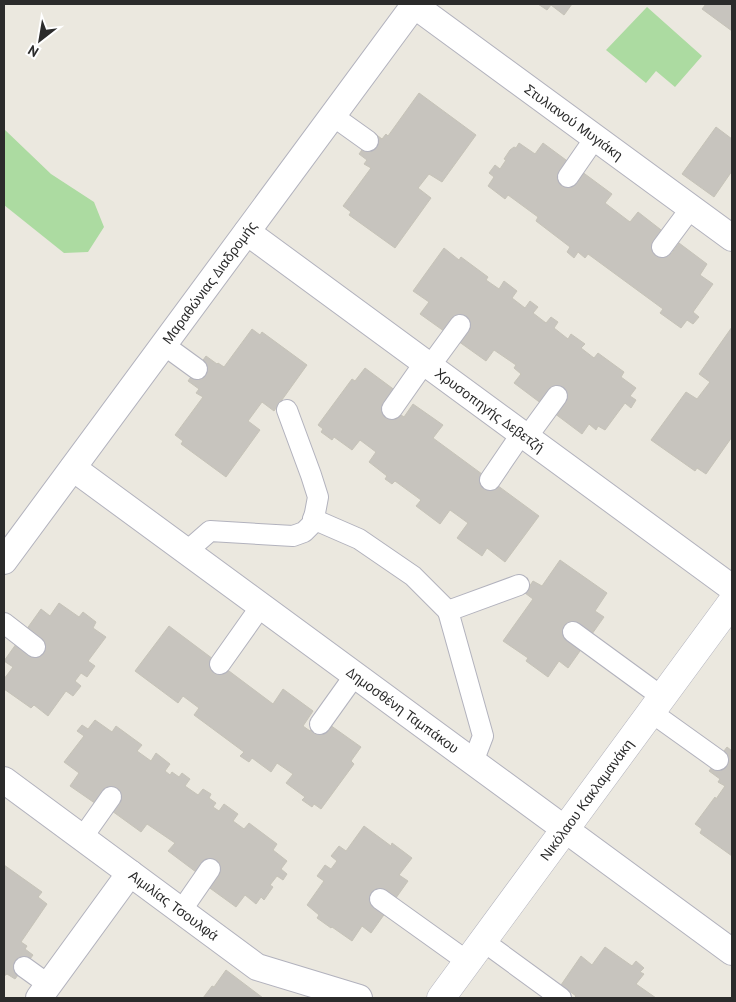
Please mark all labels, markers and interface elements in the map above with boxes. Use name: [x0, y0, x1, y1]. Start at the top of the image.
north arrow: [15, 15, 65, 65]
text: N: [25, 41, 42, 61]
street label: Στυλιανού Μυγιάκη: [521, 80, 627, 164]
street label: Μαραθώνιας Διαδρομής: [158, 217, 261, 348]
street label: Χρυσοπηγής Δεβετζή: [431, 364, 548, 456]
street label: Δημοσθένη Ταμπάκου: [343, 663, 462, 757]
street label: Νικόλαου Κακλαμανάκη: [536, 735, 637, 864]
street label: Αιμιλίας Τσουλφά: [125, 866, 222, 944]

